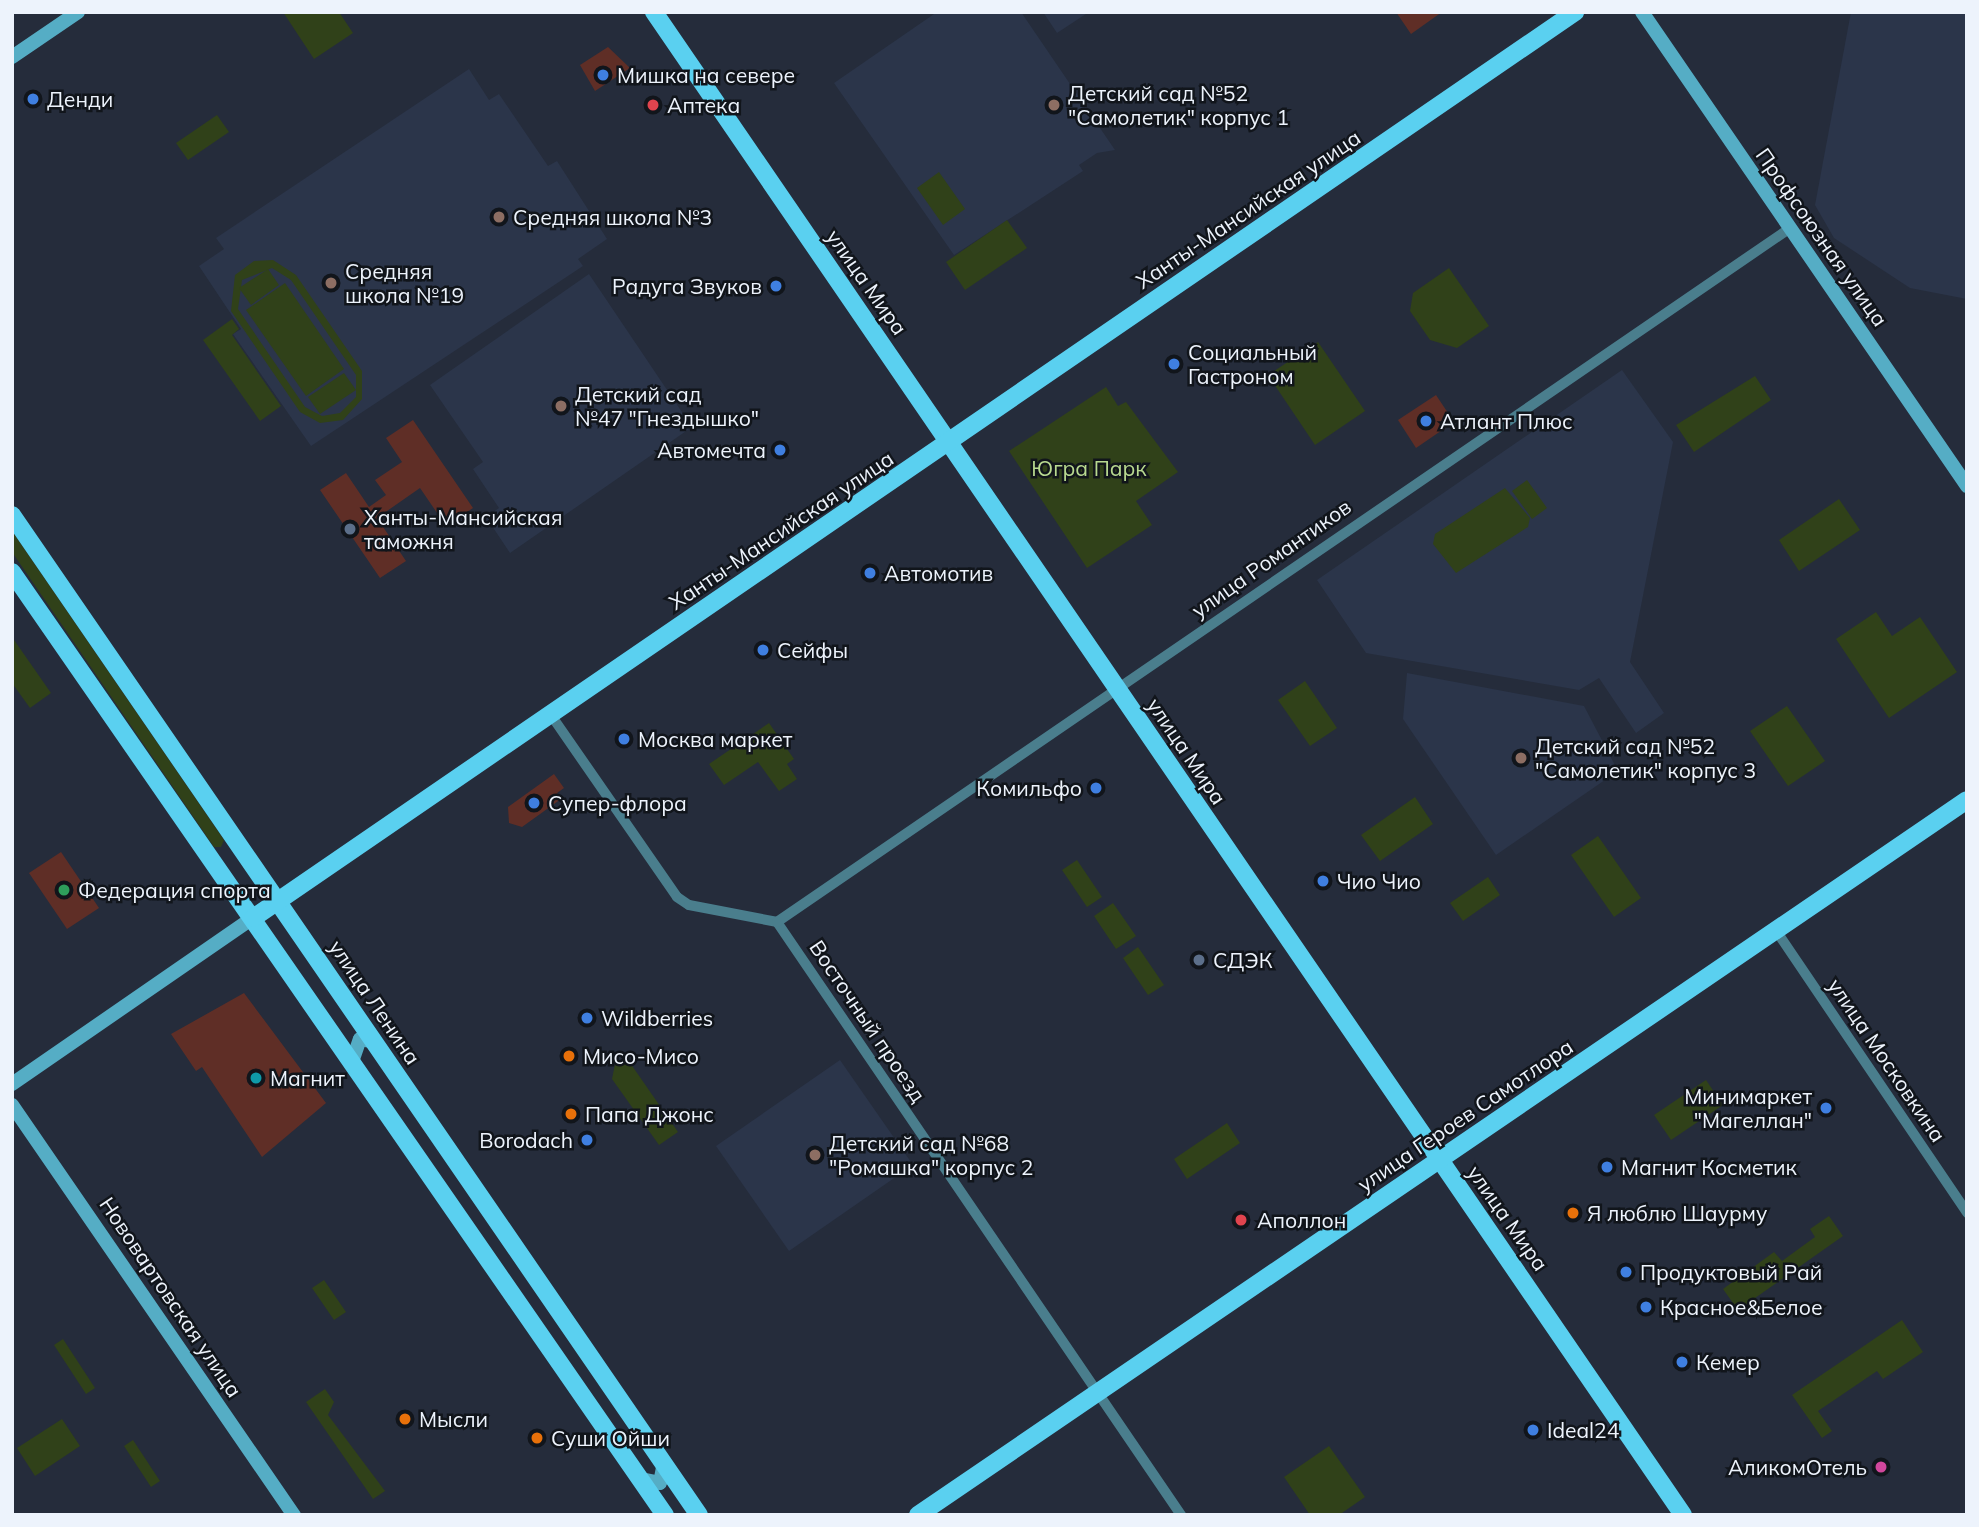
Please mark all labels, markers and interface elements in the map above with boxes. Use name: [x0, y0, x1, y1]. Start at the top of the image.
place label: Мишка на севере: [617, 62, 795, 88]
marker: Мишка на севере: [595, 67, 611, 83]
place label: Детский сад №52 "Самолетик" корпус 1: [1068, 80, 1289, 130]
place label: Денди: [47, 86, 113, 112]
marker: Денди: [25, 91, 41, 107]
place label: Аптека: [667, 92, 740, 118]
marker: Аптека: [645, 97, 661, 113]
marker: Детский сад №52 "Самолетик" корпус 1: [1046, 97, 1062, 113]
street label: Ханты-Мансийская улица: [1131, 124, 1365, 294]
street label: Профсоюзная улица: [1751, 143, 1893, 331]
place label: Средняя школа №3: [513, 204, 712, 230]
marker: Средняя школа №3: [491, 209, 507, 225]
street label: улица Мира: [821, 224, 913, 340]
place label: Средняя школа №19: [345, 258, 464, 308]
place label: Радуга Звуков: [612, 273, 762, 299]
marker: Средняя школа №19: [323, 275, 339, 291]
marker: Радуга Звуков: [768, 278, 784, 294]
place label: Социальный Гастроном: [1188, 339, 1317, 389]
marker: Социальный Гастроном: [1166, 356, 1182, 372]
place label: Детский сад №47 "Гнездышко": [575, 381, 759, 431]
marker: Детский сад №47 "Гнездышко": [553, 398, 569, 414]
place label: Атлант Плюс: [1440, 408, 1573, 434]
marker: Атлант Плюс: [1418, 413, 1434, 429]
place label: Автомечта: [657, 437, 766, 463]
marker: Автомечта: [772, 442, 788, 458]
street label: Ханты-Мансийская улица: [664, 445, 898, 615]
park label: Югра Парк: [1031, 455, 1147, 481]
street label: улица Романтиков: [1186, 493, 1356, 623]
place label: Ханты-Мансийская таможня: [364, 504, 562, 554]
marker: Ханты-Мансийская таможня: [342, 521, 358, 537]
place label: Автомотив: [884, 560, 993, 586]
marker: Автомотив: [862, 565, 878, 581]
place label: Сейфы: [777, 637, 848, 663]
marker: Сейфы: [755, 642, 771, 658]
street label: улица Мира: [1142, 693, 1232, 809]
place label: Москва маркет: [638, 726, 792, 752]
marker: Москва маркет: [616, 731, 632, 747]
place label: Детский сад №52 "Самолетик" корпус 3: [1535, 733, 1756, 783]
marker: Детский сад №52 "Самолетик" корпус 3: [1513, 750, 1529, 766]
place label: Комильфо: [976, 775, 1082, 801]
marker: Комильфо: [1088, 780, 1104, 796]
place label: Супер-флора: [548, 790, 687, 816]
marker: Супер-флора: [526, 795, 542, 811]
place label: Чио Чио: [1337, 868, 1421, 894]
marker: Чио Чио: [1315, 873, 1331, 889]
place label: Федерация спорта: [78, 877, 271, 903]
marker: Федерация спорта: [56, 882, 72, 898]
street label: улица Ленина: [324, 935, 426, 1069]
street label: Восточный проезд: [805, 935, 931, 1107]
place label: СДЭК: [1213, 947, 1272, 973]
marker: СДЭК: [1191, 952, 1207, 968]
street label: улица Московкина: [1823, 973, 1951, 1147]
place label: Wildberries: [601, 1005, 713, 1031]
marker: Wildberries: [579, 1010, 595, 1026]
street label: улица Героев Самотлора: [1353, 1033, 1577, 1197]
place label: Мисо-Мисо: [583, 1043, 699, 1069]
marker: Мисо-Мисо: [561, 1048, 577, 1064]
place label: Магнит: [270, 1065, 345, 1091]
marker: Магнит: [248, 1070, 264, 1086]
place label: Минимаркет "Магеллан": [1684, 1083, 1812, 1133]
marker: Минимаркет "Магеллан": [1818, 1100, 1834, 1116]
place label: Папа Джонс: [585, 1101, 714, 1127]
marker: Папа Джонс: [563, 1106, 579, 1122]
place label: Borodach: [479, 1127, 573, 1153]
place label: Детский сад №68 "Ромашка" корпус 2: [829, 1130, 1033, 1180]
marker: Borodach: [579, 1132, 595, 1148]
marker: Детский сад №68 "Ромашка" корпус 2: [807, 1147, 823, 1163]
place label: Магнит Косметик: [1621, 1154, 1797, 1180]
marker: Магнит Косметик: [1599, 1159, 1615, 1175]
street label: улица Мира: [1462, 1160, 1554, 1276]
street label: Нововартовская улица: [95, 1192, 247, 1402]
place label: Я люблю Шаурму: [1587, 1200, 1767, 1226]
marker: Я люблю Шаурму: [1565, 1205, 1581, 1221]
place label: Аполлон: [1257, 1207, 1346, 1233]
marker: Аполлон: [1231, 1210, 1251, 1230]
place label: Продуктовый Рай: [1640, 1259, 1822, 1285]
marker: Продуктовый Рай: [1618, 1264, 1634, 1280]
place label: Красное&Белое: [1660, 1294, 1823, 1320]
marker: Красное&Белое: [1638, 1299, 1654, 1315]
place label: Кемер: [1696, 1349, 1760, 1375]
marker: Кемер: [1674, 1354, 1690, 1370]
place label: Мысли: [419, 1406, 488, 1432]
marker: Мысли: [397, 1411, 413, 1427]
place label: Ideal24: [1547, 1417, 1619, 1443]
marker: Ideal24: [1525, 1422, 1541, 1438]
place label: Суши Ойши: [551, 1425, 670, 1451]
marker: Суши Ойши: [529, 1430, 545, 1446]
place label: АликомОтель: [1728, 1454, 1867, 1480]
marker: АликомОтель: [1873, 1459, 1889, 1475]

